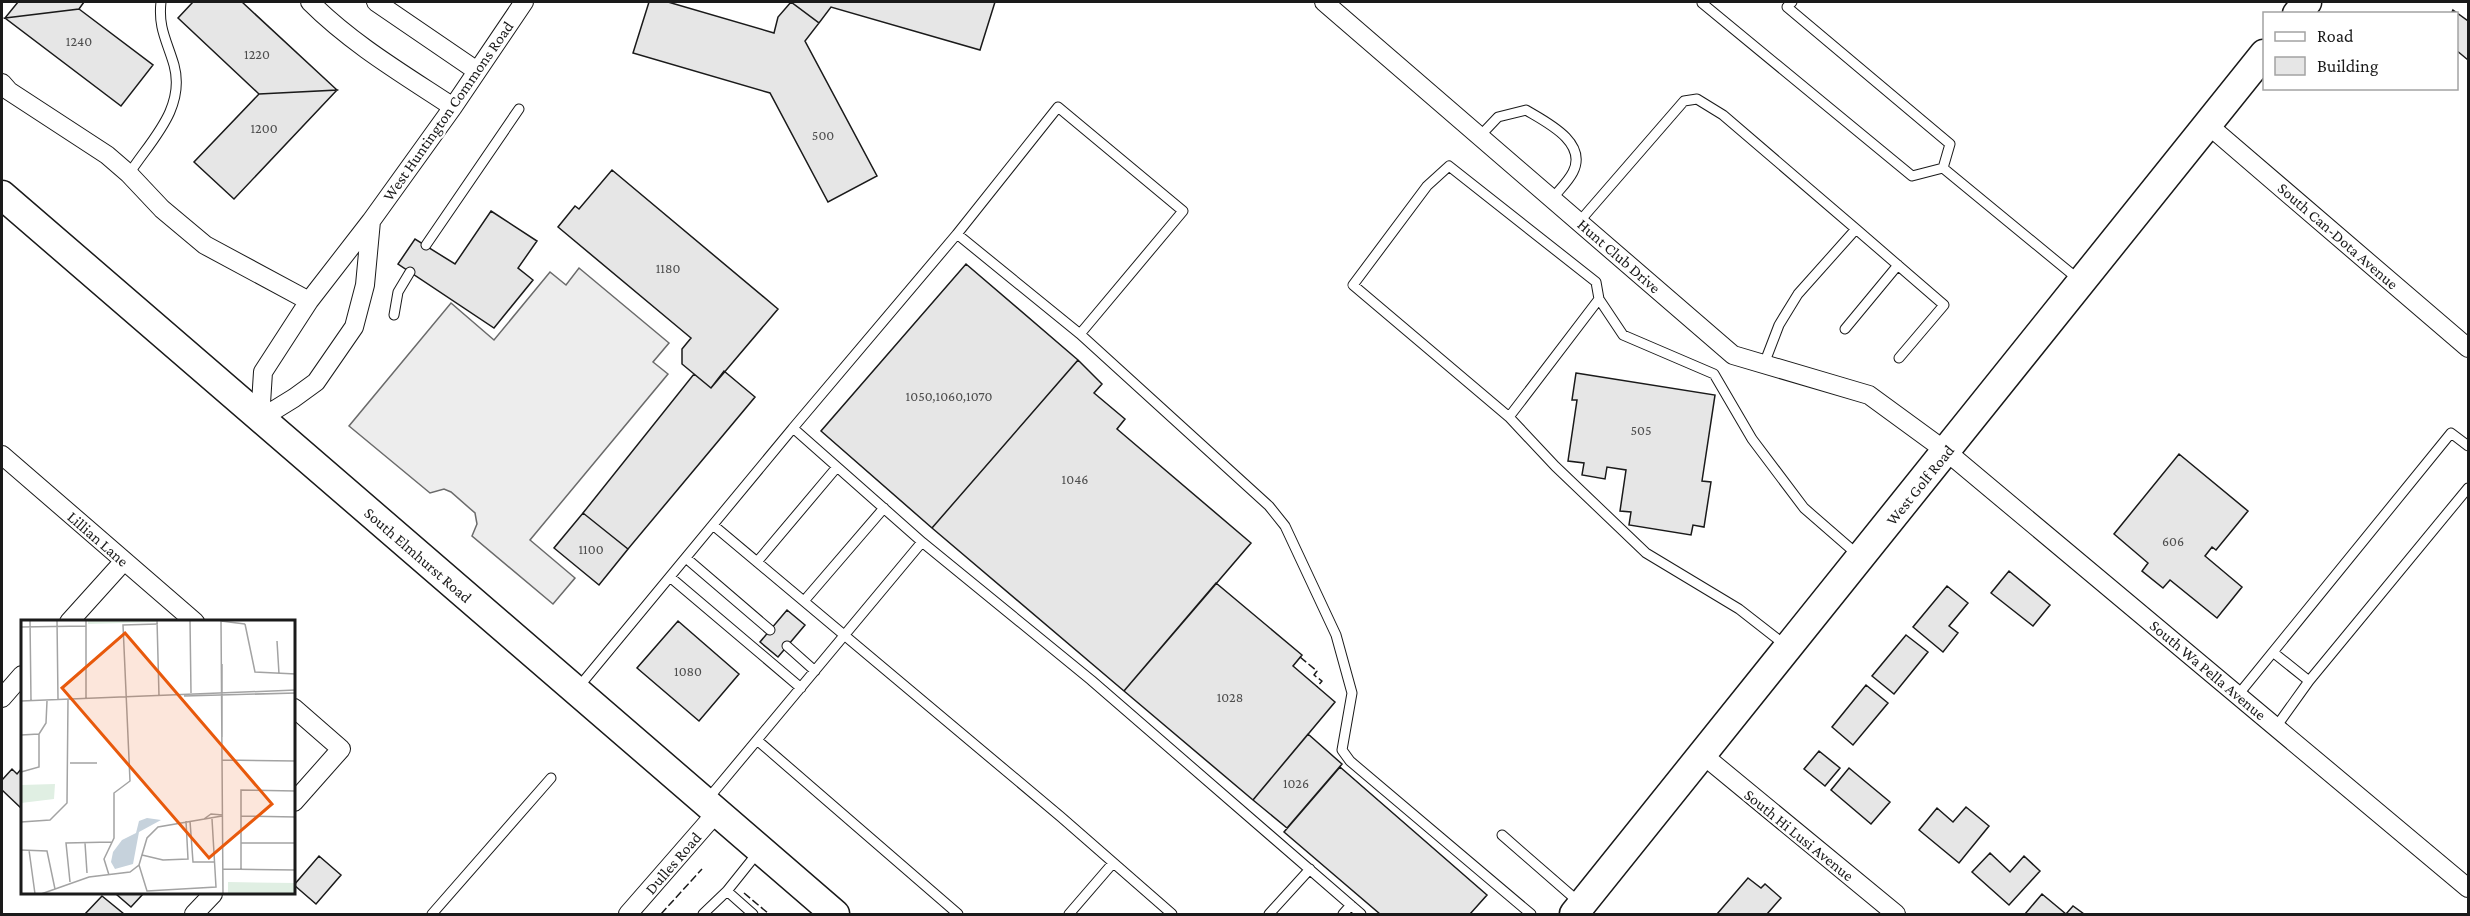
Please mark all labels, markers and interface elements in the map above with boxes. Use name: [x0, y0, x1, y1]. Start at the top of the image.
legend: [2263, 12, 2458, 90]
street label: West Huntington Commons Road: [379, 18, 518, 205]
text: Road: [2317, 26, 2354, 46]
house number: 1240: [66, 33, 92, 49]
house number: 1220: [244, 46, 270, 62]
text: Building: [2317, 56, 2379, 76]
house number: 1200: [250, 120, 278, 136]
house number: 500: [812, 127, 834, 143]
street label: South Can-Dota Avenue: [2275, 179, 2401, 293]
street label: Hunt Club Drive: [1574, 215, 1664, 297]
house number: 1180: [656, 260, 680, 276]
house number: 1050,1060,1070: [906, 388, 992, 404]
house number: 505: [1630, 422, 1652, 438]
street label: West Golf Road: [1883, 441, 1958, 528]
house number: 1046: [1062, 471, 1088, 487]
street label: South Elmhurst Road: [361, 504, 475, 606]
street label: Lillian Lane: [64, 508, 132, 570]
house number: 606: [2162, 533, 2184, 549]
house number: 1100: [578, 541, 604, 557]
street label: South Wa Pella Avenue: [2147, 617, 2269, 723]
inset map: [21, 620, 296, 895]
house number: 1080: [674, 663, 702, 679]
house number: 1028: [1217, 689, 1243, 705]
house number: 1026: [1283, 775, 1309, 791]
street label: South Hi Lusi Avenue: [1741, 786, 1857, 884]
street label: Dulles Road: [642, 828, 705, 897]

